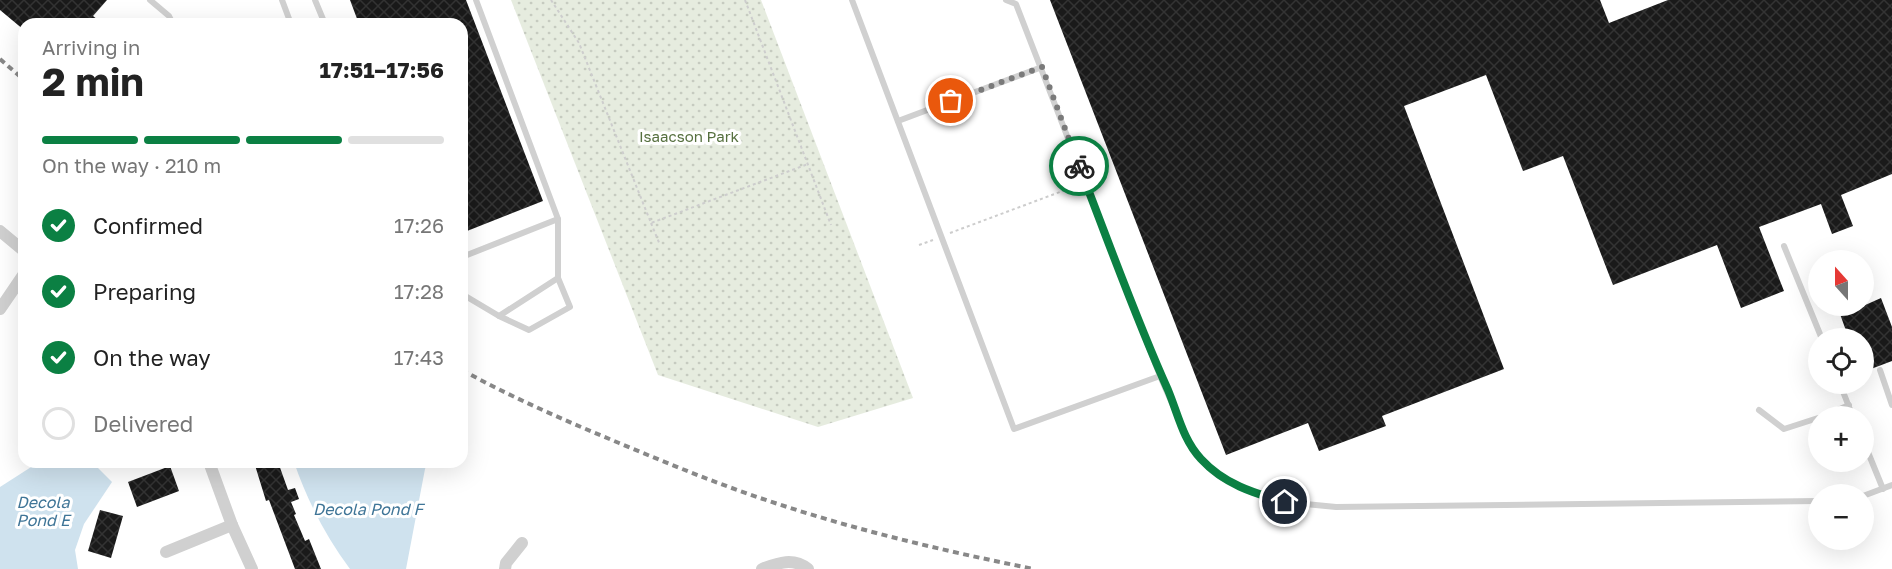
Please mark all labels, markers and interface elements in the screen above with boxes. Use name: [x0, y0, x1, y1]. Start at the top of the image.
text: Arriving in: [42, 35, 140, 59]
text: 17:51–17:56: [319, 56, 444, 83]
text: 2 min: [42, 58, 144, 105]
pin: [925, 75, 976, 126]
icon: bag: [934, 84, 967, 117]
park label: Isaacson Park: [639, 127, 740, 145]
courier: [1049, 136, 1109, 196]
icon: bike: [1063, 150, 1096, 183]
text: On the way · 210 m: [42, 153, 221, 177]
icon: check: [42, 209, 75, 242]
text: Confirmed: [93, 212, 203, 239]
text: 17:26: [394, 213, 444, 237]
north arrow: [1808, 250, 1874, 316]
map controls: [1808, 250, 1874, 550]
icon: check: [42, 275, 75, 308]
text: Preparing: [93, 278, 196, 305]
text: 17:28: [394, 279, 444, 303]
button: locate: [1808, 328, 1874, 394]
icon: check: [42, 341, 75, 374]
text: On the way: [93, 344, 211, 371]
text: 17:43: [394, 345, 444, 369]
button: +: [1808, 406, 1874, 472]
text: Delivered: [93, 410, 193, 437]
pin: [1259, 476, 1310, 527]
button: −: [1808, 484, 1874, 550]
icon: home: [1268, 485, 1301, 518]
water label: Decola Pond E: [16, 492, 72, 530]
water label: Decola Pond F: [313, 499, 426, 519]

